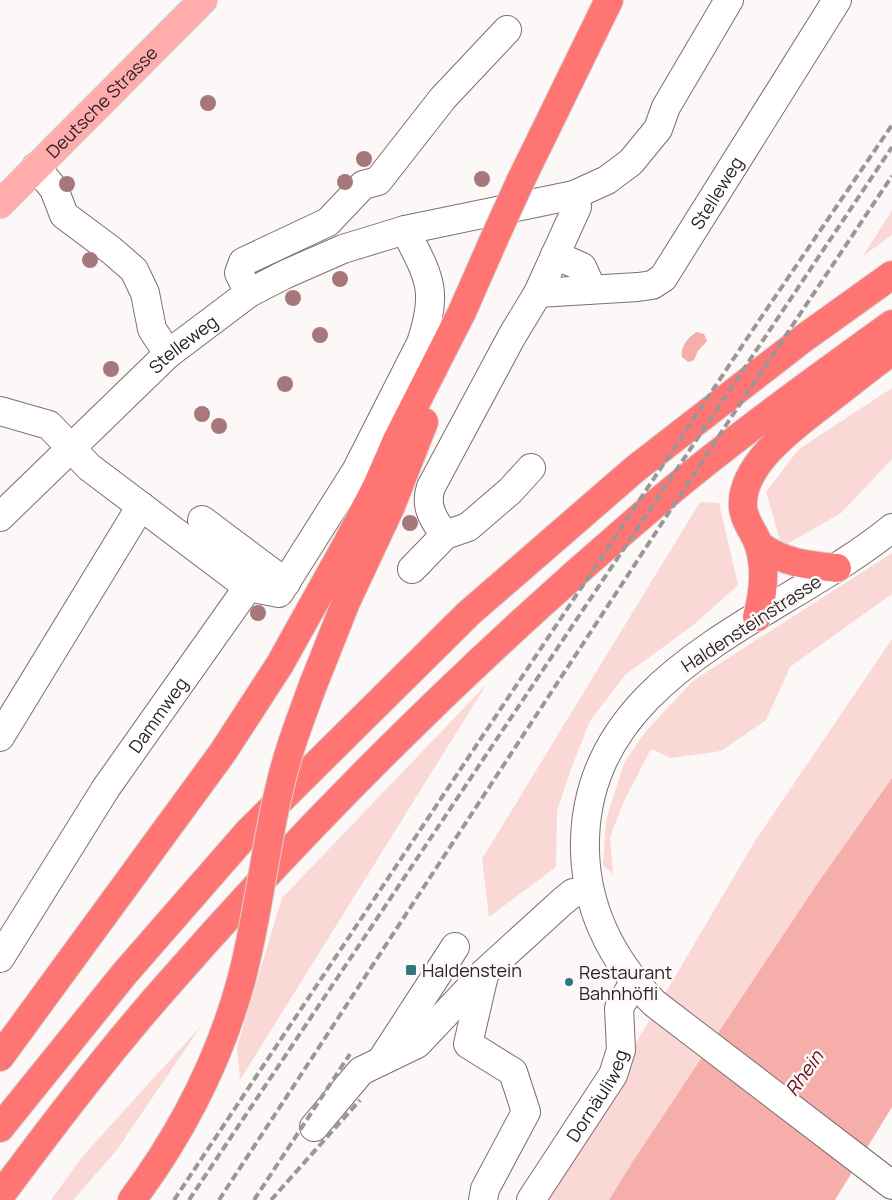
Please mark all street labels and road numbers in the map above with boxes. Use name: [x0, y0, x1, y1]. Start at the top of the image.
street label: Deutsche Strasse: [41, 41, 163, 163]
street label: Stelleweg: [685, 152, 748, 234]
street label: Stelleweg: [143, 309, 222, 379]
street label: Haldensteinstrasse: [677, 569, 825, 677]
street label: Dammweg: [123, 672, 193, 757]
street label: Dornäuliweg: [561, 1046, 632, 1146]

